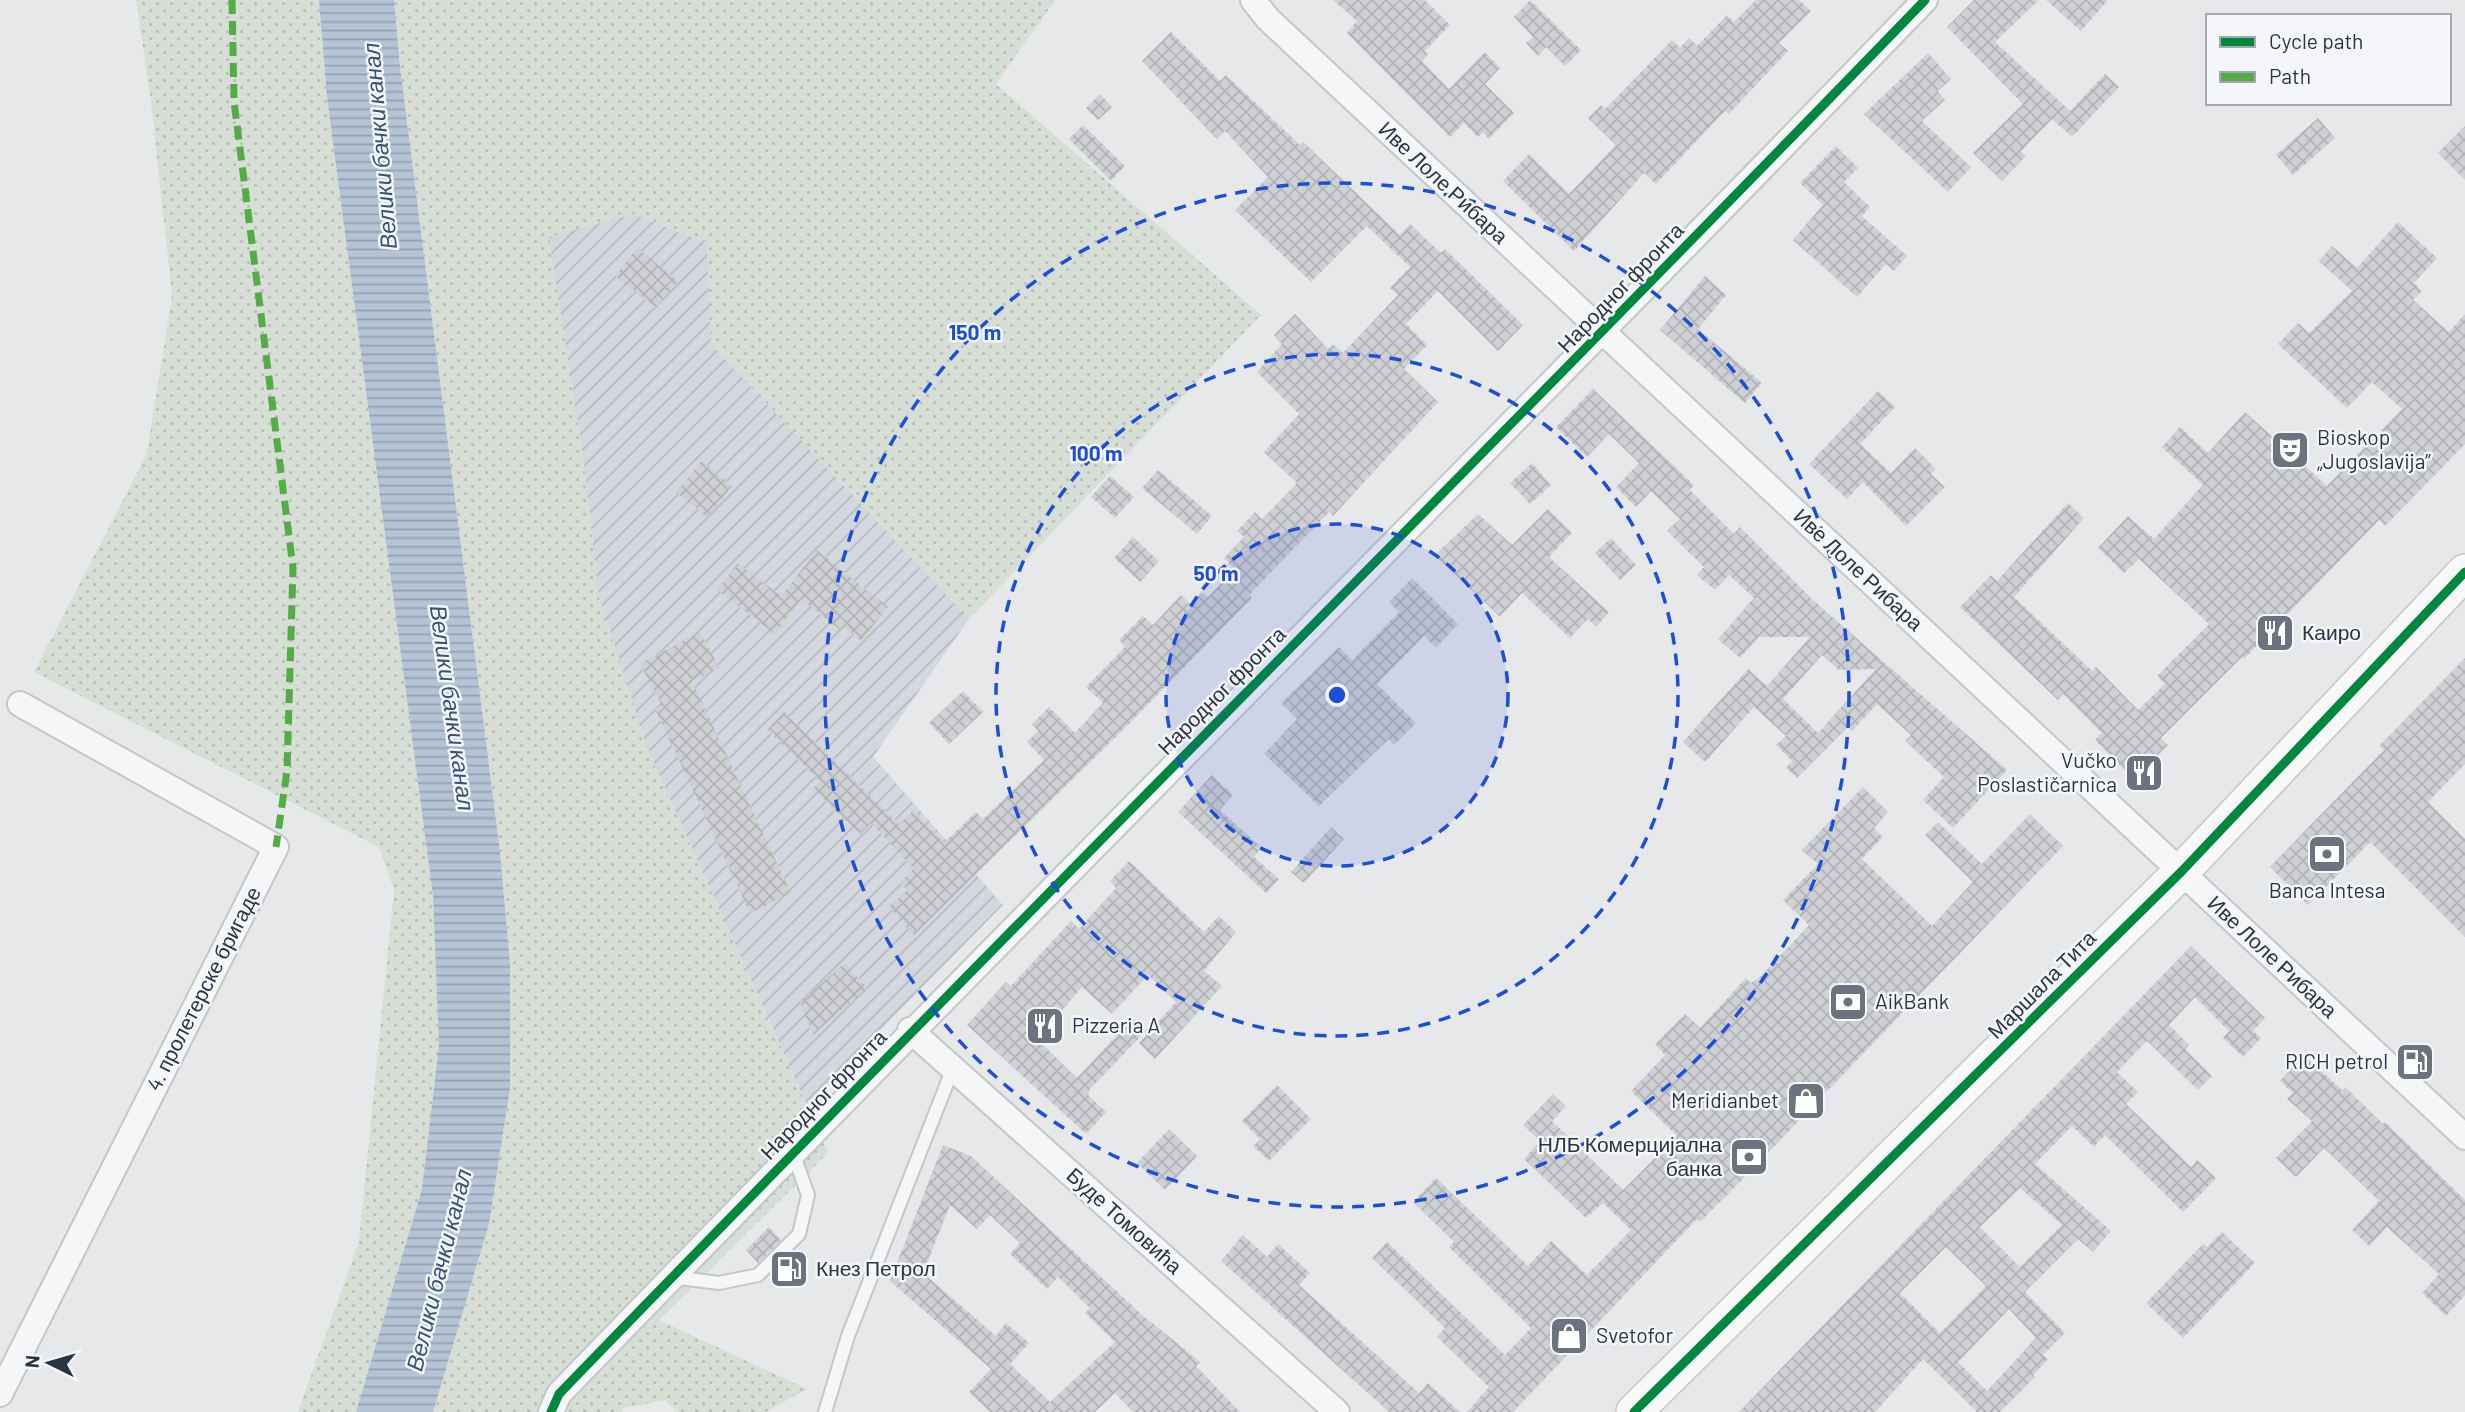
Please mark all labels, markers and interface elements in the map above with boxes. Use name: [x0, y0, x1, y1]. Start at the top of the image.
legend: [2206, 14, 2451, 105]
text: Cycle path: [2269, 28, 2363, 53]
water label: Велики бачки канал: [356, 42, 402, 251]
text: Path: [2269, 63, 2311, 88]
street label: Иве Лоле Рибара: [1374, 116, 1514, 248]
street label: Народног фронта: [1552, 217, 1688, 357]
text: 150 m: [949, 319, 1001, 344]
place label: Bioskop „Jugoslavija”: [2317, 424, 2431, 473]
theatre icon: Bioskop „Jugoslavija”: [2269, 429, 2311, 471]
text: 100 m: [1069, 440, 1123, 465]
street label: Иве Лоле Рибара: [1789, 503, 1929, 635]
text: 50 m: [1193, 560, 1239, 585]
water label: Велики бачки канал: [425, 603, 481, 812]
restaurant icon: Каиро: [2254, 612, 2296, 654]
place label: Каиро: [2302, 619, 2361, 644]
street label: Народног фронта: [1152, 621, 1290, 759]
centre of rings: [1325, 683, 1349, 707]
place label: Vučko Poslastičarnica: [1977, 747, 2117, 796]
restaurant icon: Vučko Poslastičarnica: [2123, 752, 2165, 794]
bank icon: Banca Intesa: [2306, 833, 2348, 875]
place label: Banca Intesa: [2269, 877, 2385, 902]
street label: 4. пролетерске бригаде: [140, 882, 265, 1095]
street label: Иве Лоле Рибара: [2203, 890, 2343, 1022]
street label: Маршала Тита: [1982, 925, 2100, 1043]
bank icon: AikBank: [1827, 981, 1869, 1023]
place label: AikBank: [1875, 988, 1949, 1013]
restaurant icon: Pizzeria A: [1024, 1005, 1066, 1047]
place label: Pizzeria A: [1072, 1012, 1161, 1037]
street label: Народног фронта: [755, 1024, 891, 1164]
fuel station icon: RICH petrol: [2394, 1041, 2436, 1083]
place label: RICH petrol: [2285, 1048, 2388, 1073]
shop icon: Meridianbet: [1785, 1080, 1827, 1122]
place label: Meridianbet: [1671, 1087, 1779, 1112]
place label: НЛБ Комерцијална банка: [1538, 1131, 1722, 1180]
bank icon: НЛБ Комерцијална банка: [1728, 1136, 1770, 1178]
street label: Буде Томовића: [1062, 1162, 1188, 1278]
water label: Велики бачки канал: [399, 1166, 477, 1374]
fuel station icon: Кнез Петрол: [768, 1248, 810, 1290]
place label: Кнез Петрол: [816, 1255, 936, 1280]
shop icon: Svetofor: [1548, 1315, 1590, 1357]
place label: Svetofor: [1596, 1322, 1674, 1347]
north arrow: [14, 1328, 84, 1398]
text: N: [20, 1354, 44, 1369]

